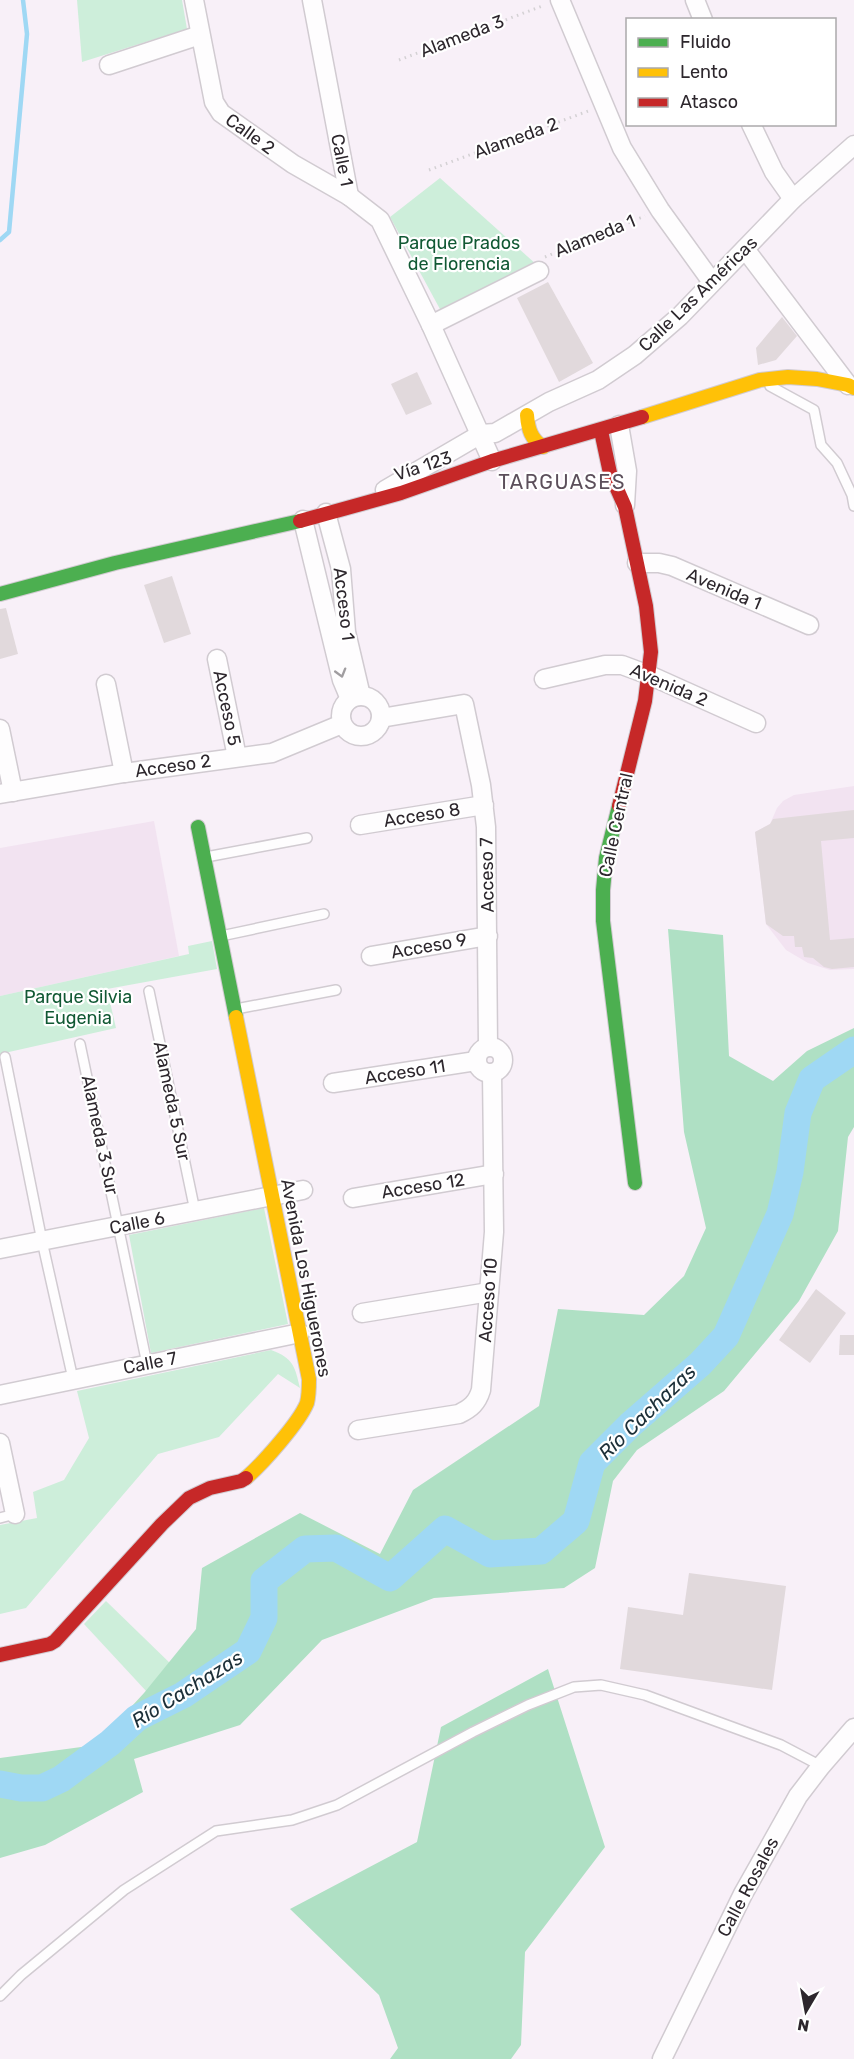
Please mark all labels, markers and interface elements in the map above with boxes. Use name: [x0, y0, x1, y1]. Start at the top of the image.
street label: Alameda 3: [417, 10, 507, 62]
legend: [626, 18, 836, 126]
text: Fluido: [680, 31, 731, 53]
text: Lento: [680, 61, 728, 83]
text: Atasco: [680, 91, 738, 113]
street label: Calle 2: [221, 109, 279, 159]
street label: Alameda 2: [471, 113, 561, 163]
street label: Calle 1: [326, 132, 358, 188]
street label: Alameda 1: [551, 210, 639, 262]
park label: Parque Prados de Florencia: [398, 232, 520, 275]
street label: Calle Las Américas: [634, 232, 762, 356]
street label: Vía 123: [391, 446, 455, 486]
district label: TARGUASES: [498, 470, 626, 494]
street label: Avenida 1: [683, 563, 765, 615]
street label: Acceso 1: [329, 566, 359, 642]
street label: Avenida 2: [627, 659, 711, 711]
street label: Acceso 5: [208, 668, 246, 748]
one-way arrow: [333, 668, 346, 678]
street label: Acceso 2: [134, 750, 212, 782]
street label: Calle Central: [594, 771, 638, 879]
street label: Acceso 8: [382, 798, 462, 832]
street label: Acceso 7: [475, 837, 499, 913]
street label: Acceso 9: [389, 929, 469, 963]
park label: Parque Silvia Eugenia: [24, 986, 132, 1029]
street label: Alameda 5 Sur: [149, 1039, 195, 1163]
street label: Acceso 11: [363, 1055, 447, 1089]
street label: Alameda 3 Sur: [77, 1073, 123, 1197]
street label: Acceso 12: [380, 1169, 466, 1203]
street label: Avenida Los Higuerones: [276, 1177, 336, 1379]
street label: Calle 6: [107, 1207, 167, 1239]
street label: Acceso 10: [474, 1257, 502, 1343]
street label: Calle 7: [121, 1347, 179, 1379]
water label: Río Cachazas: [593, 1359, 701, 1465]
water label: Río Cachazas: [127, 1645, 247, 1733]
street label: Calle Rosales: [712, 1833, 784, 1941]
north arrow: [776, 1981, 836, 2041]
text: N: [796, 2015, 811, 2036]

